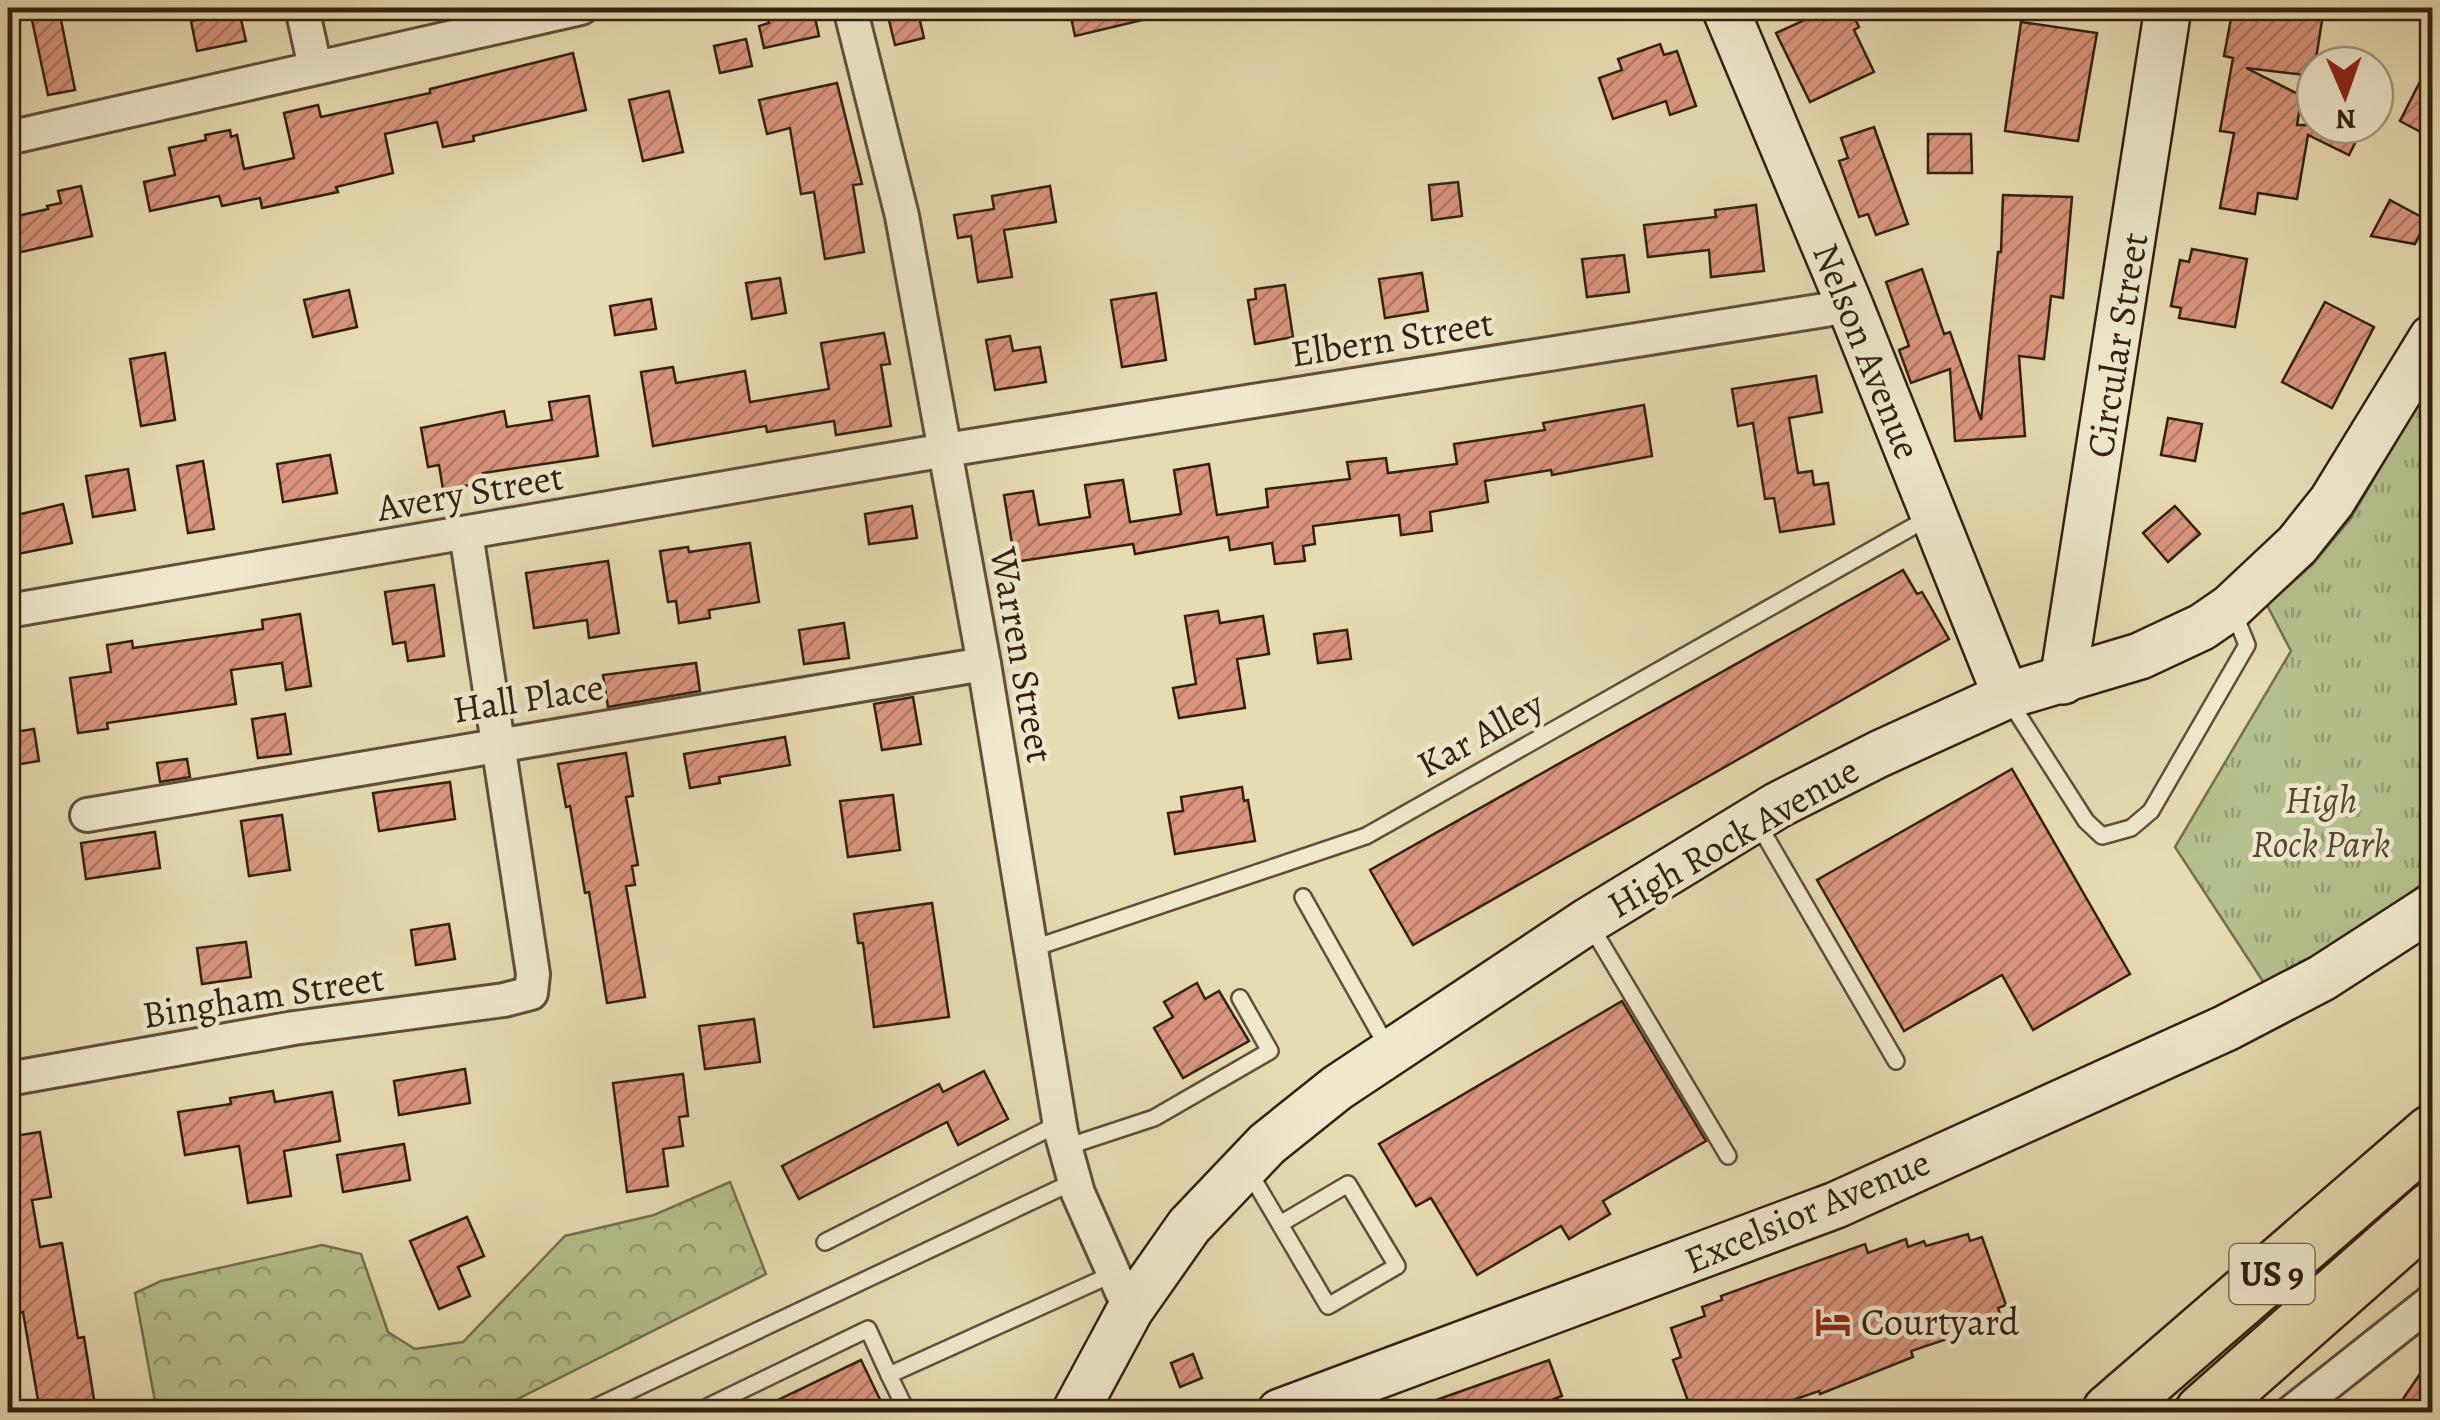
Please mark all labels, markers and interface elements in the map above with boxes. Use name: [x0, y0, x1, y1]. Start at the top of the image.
north arrow: [2295, 45, 2395, 145]
text: N: [2335, 100, 2357, 138]
street label: Circular Street: [2074, 229, 2160, 461]
street label: Nelson Avenue: [1800, 235, 1934, 467]
street label: Elbern Street: [1287, 296, 1497, 380]
street label: Avery Street: [372, 450, 567, 534]
street label: Warren Street: [977, 542, 1067, 767]
street label: Hall Place: [449, 660, 607, 736]
street label: Kar Alley: [1407, 677, 1554, 790]
street label: High Rock Avenue: [1598, 744, 1868, 930]
park label: High Rock Park: [2252, 774, 2390, 870]
street label: Bingham Street: [139, 951, 387, 1041]
street label: Excelsior Avenue: [1676, 1136, 1938, 1286]
road number: US 9: [2230, 1244, 2314, 1304]
place label: Courtyard: [1861, 1296, 2020, 1348]
hotel icon: Courtyard: [1814, 1303, 1852, 1341]

